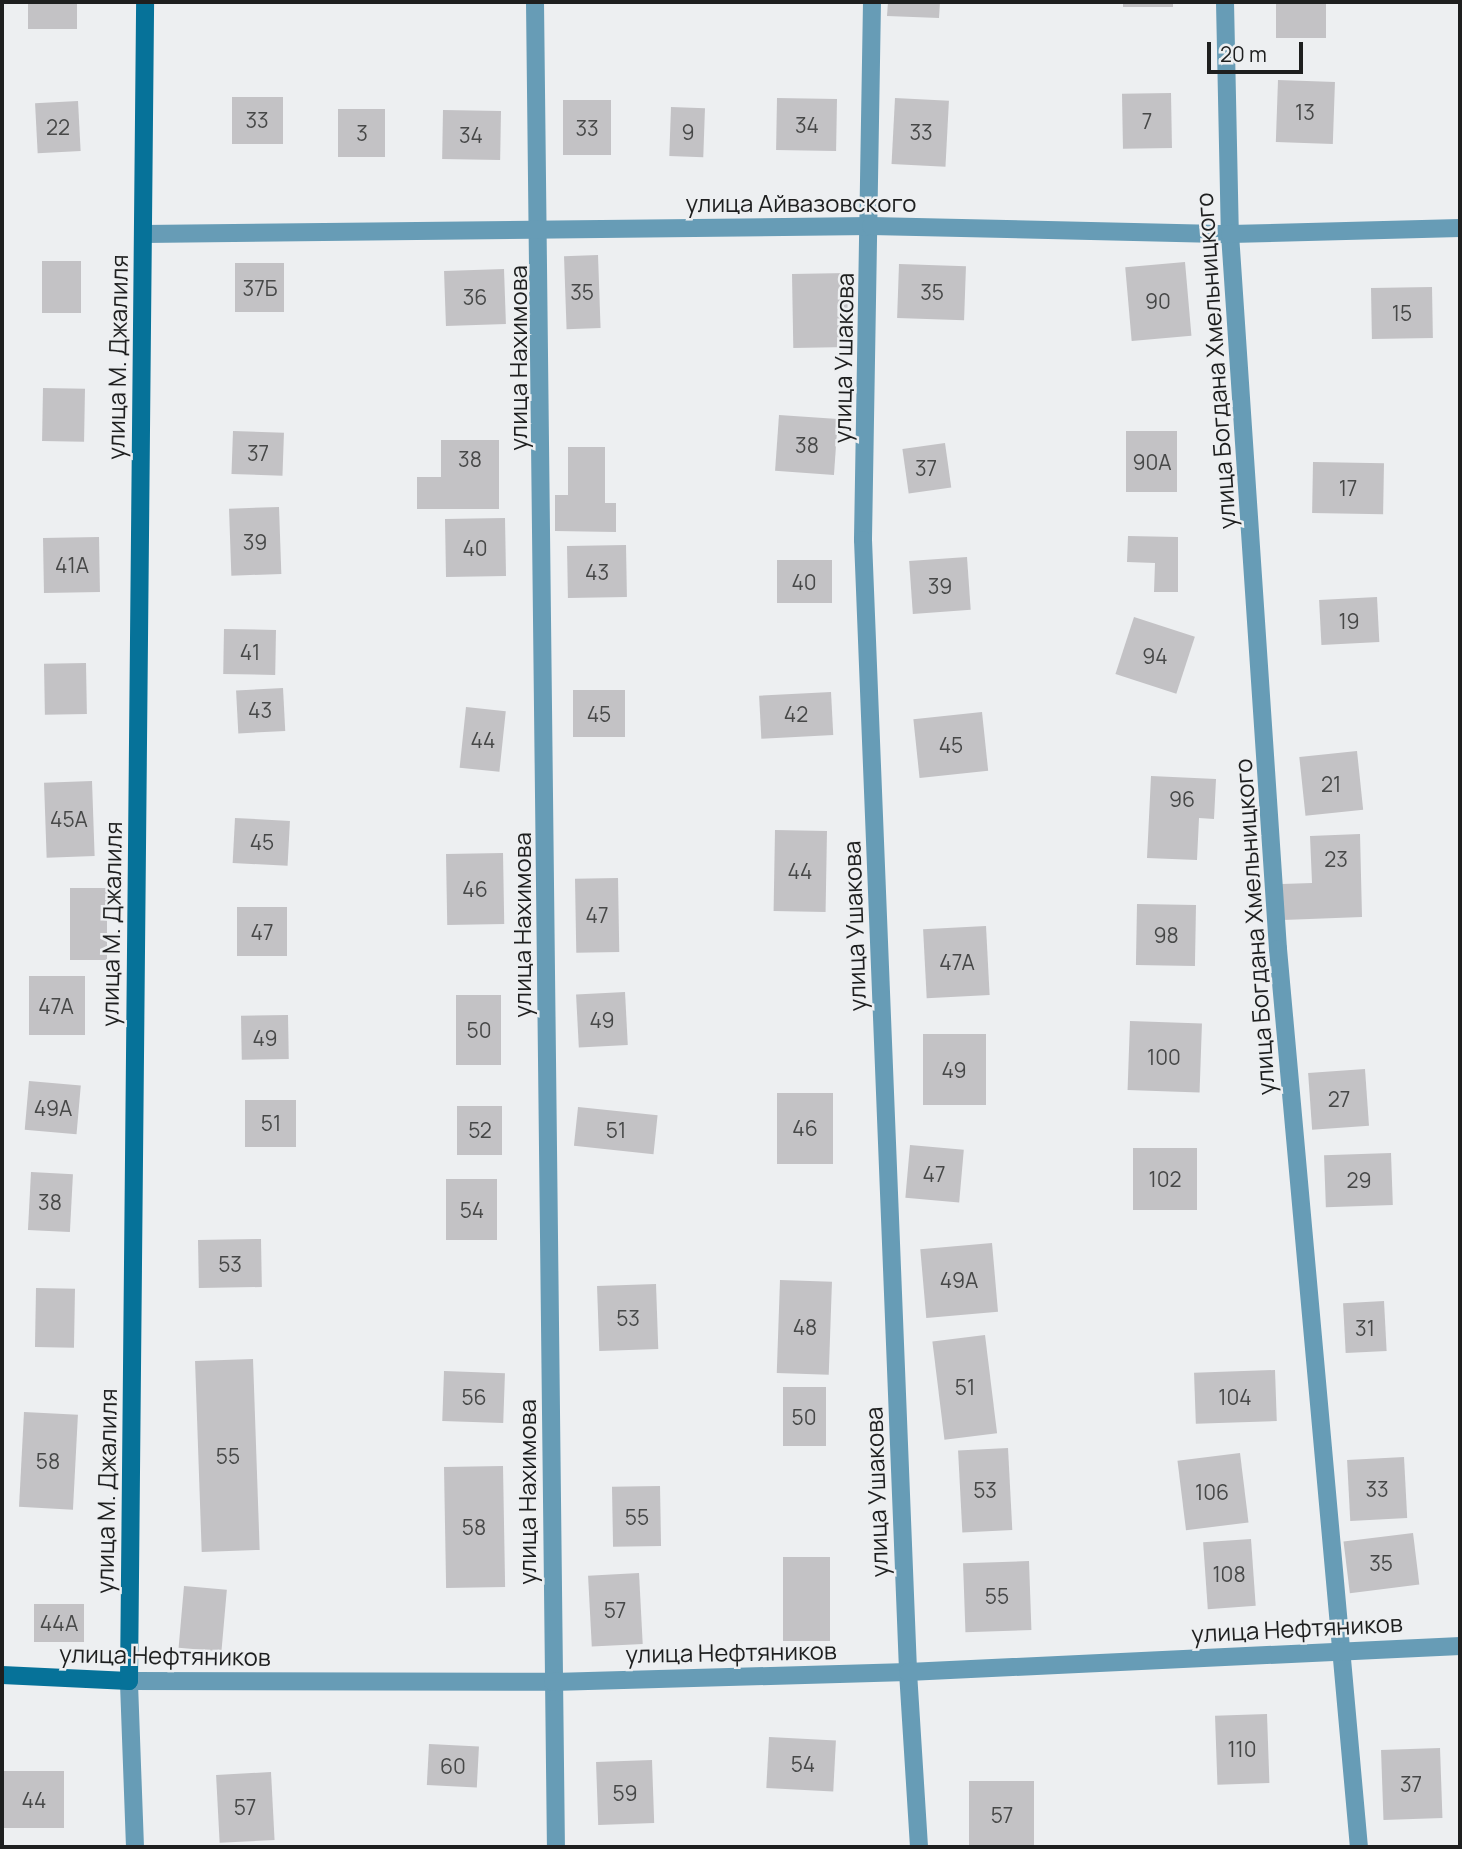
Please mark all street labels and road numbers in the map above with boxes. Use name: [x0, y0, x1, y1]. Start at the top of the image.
street label: улица Айвазовского: [685, 189, 917, 217]
street label: улица Богдана Хмельницкого: [1189, 192, 1241, 530]
street label: улица М. Джалиля: [101, 254, 133, 460]
street label: улица Нахимова: [504, 265, 532, 451]
street label: улица Ушакова: [827, 272, 859, 444]
street label: улица Богдана Хмельницкого: [1228, 758, 1280, 1096]
street label: улица М. Джалиля: [95, 821, 127, 1027]
street label: улица Нахимова: [508, 832, 536, 1018]
street label: улица Ушакова: [837, 840, 871, 1012]
street label: улица М. Джалиля: [90, 1388, 122, 1594]
street label: улица Нахимова: [513, 1399, 541, 1585]
street label: улица Ушакова: [859, 1406, 893, 1578]
street label: улица Нефтяников: [1191, 1608, 1403, 1648]
street label: улица Нефтяников: [625, 1636, 837, 1668]
street label: улица Нефтяников: [59, 1639, 271, 1671]

